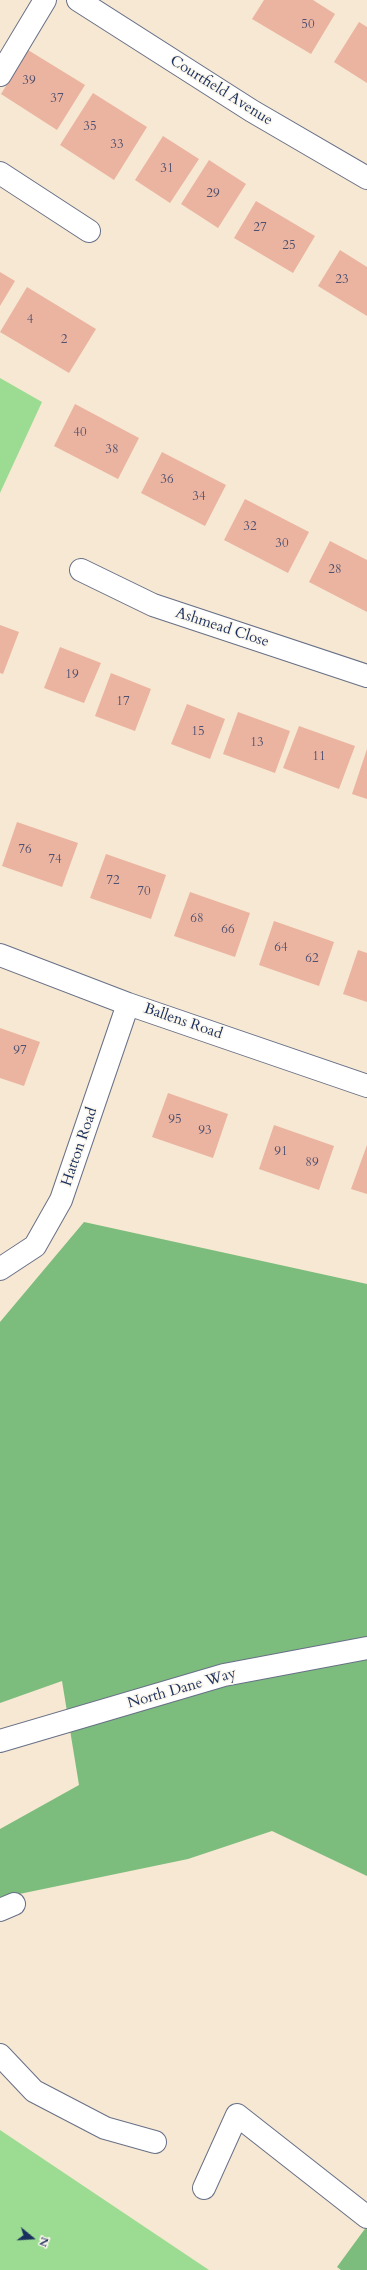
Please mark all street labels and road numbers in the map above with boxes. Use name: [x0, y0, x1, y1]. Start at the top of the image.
street label: Courtfield Avenue: [166, 52, 276, 130]
street label: Ashmead Close: [173, 604, 271, 652]
street label: Ballens Road: [141, 1000, 225, 1044]
street label: Hatton Road: [58, 1105, 102, 1189]
street label: North Dane Way: [126, 1665, 238, 1713]

